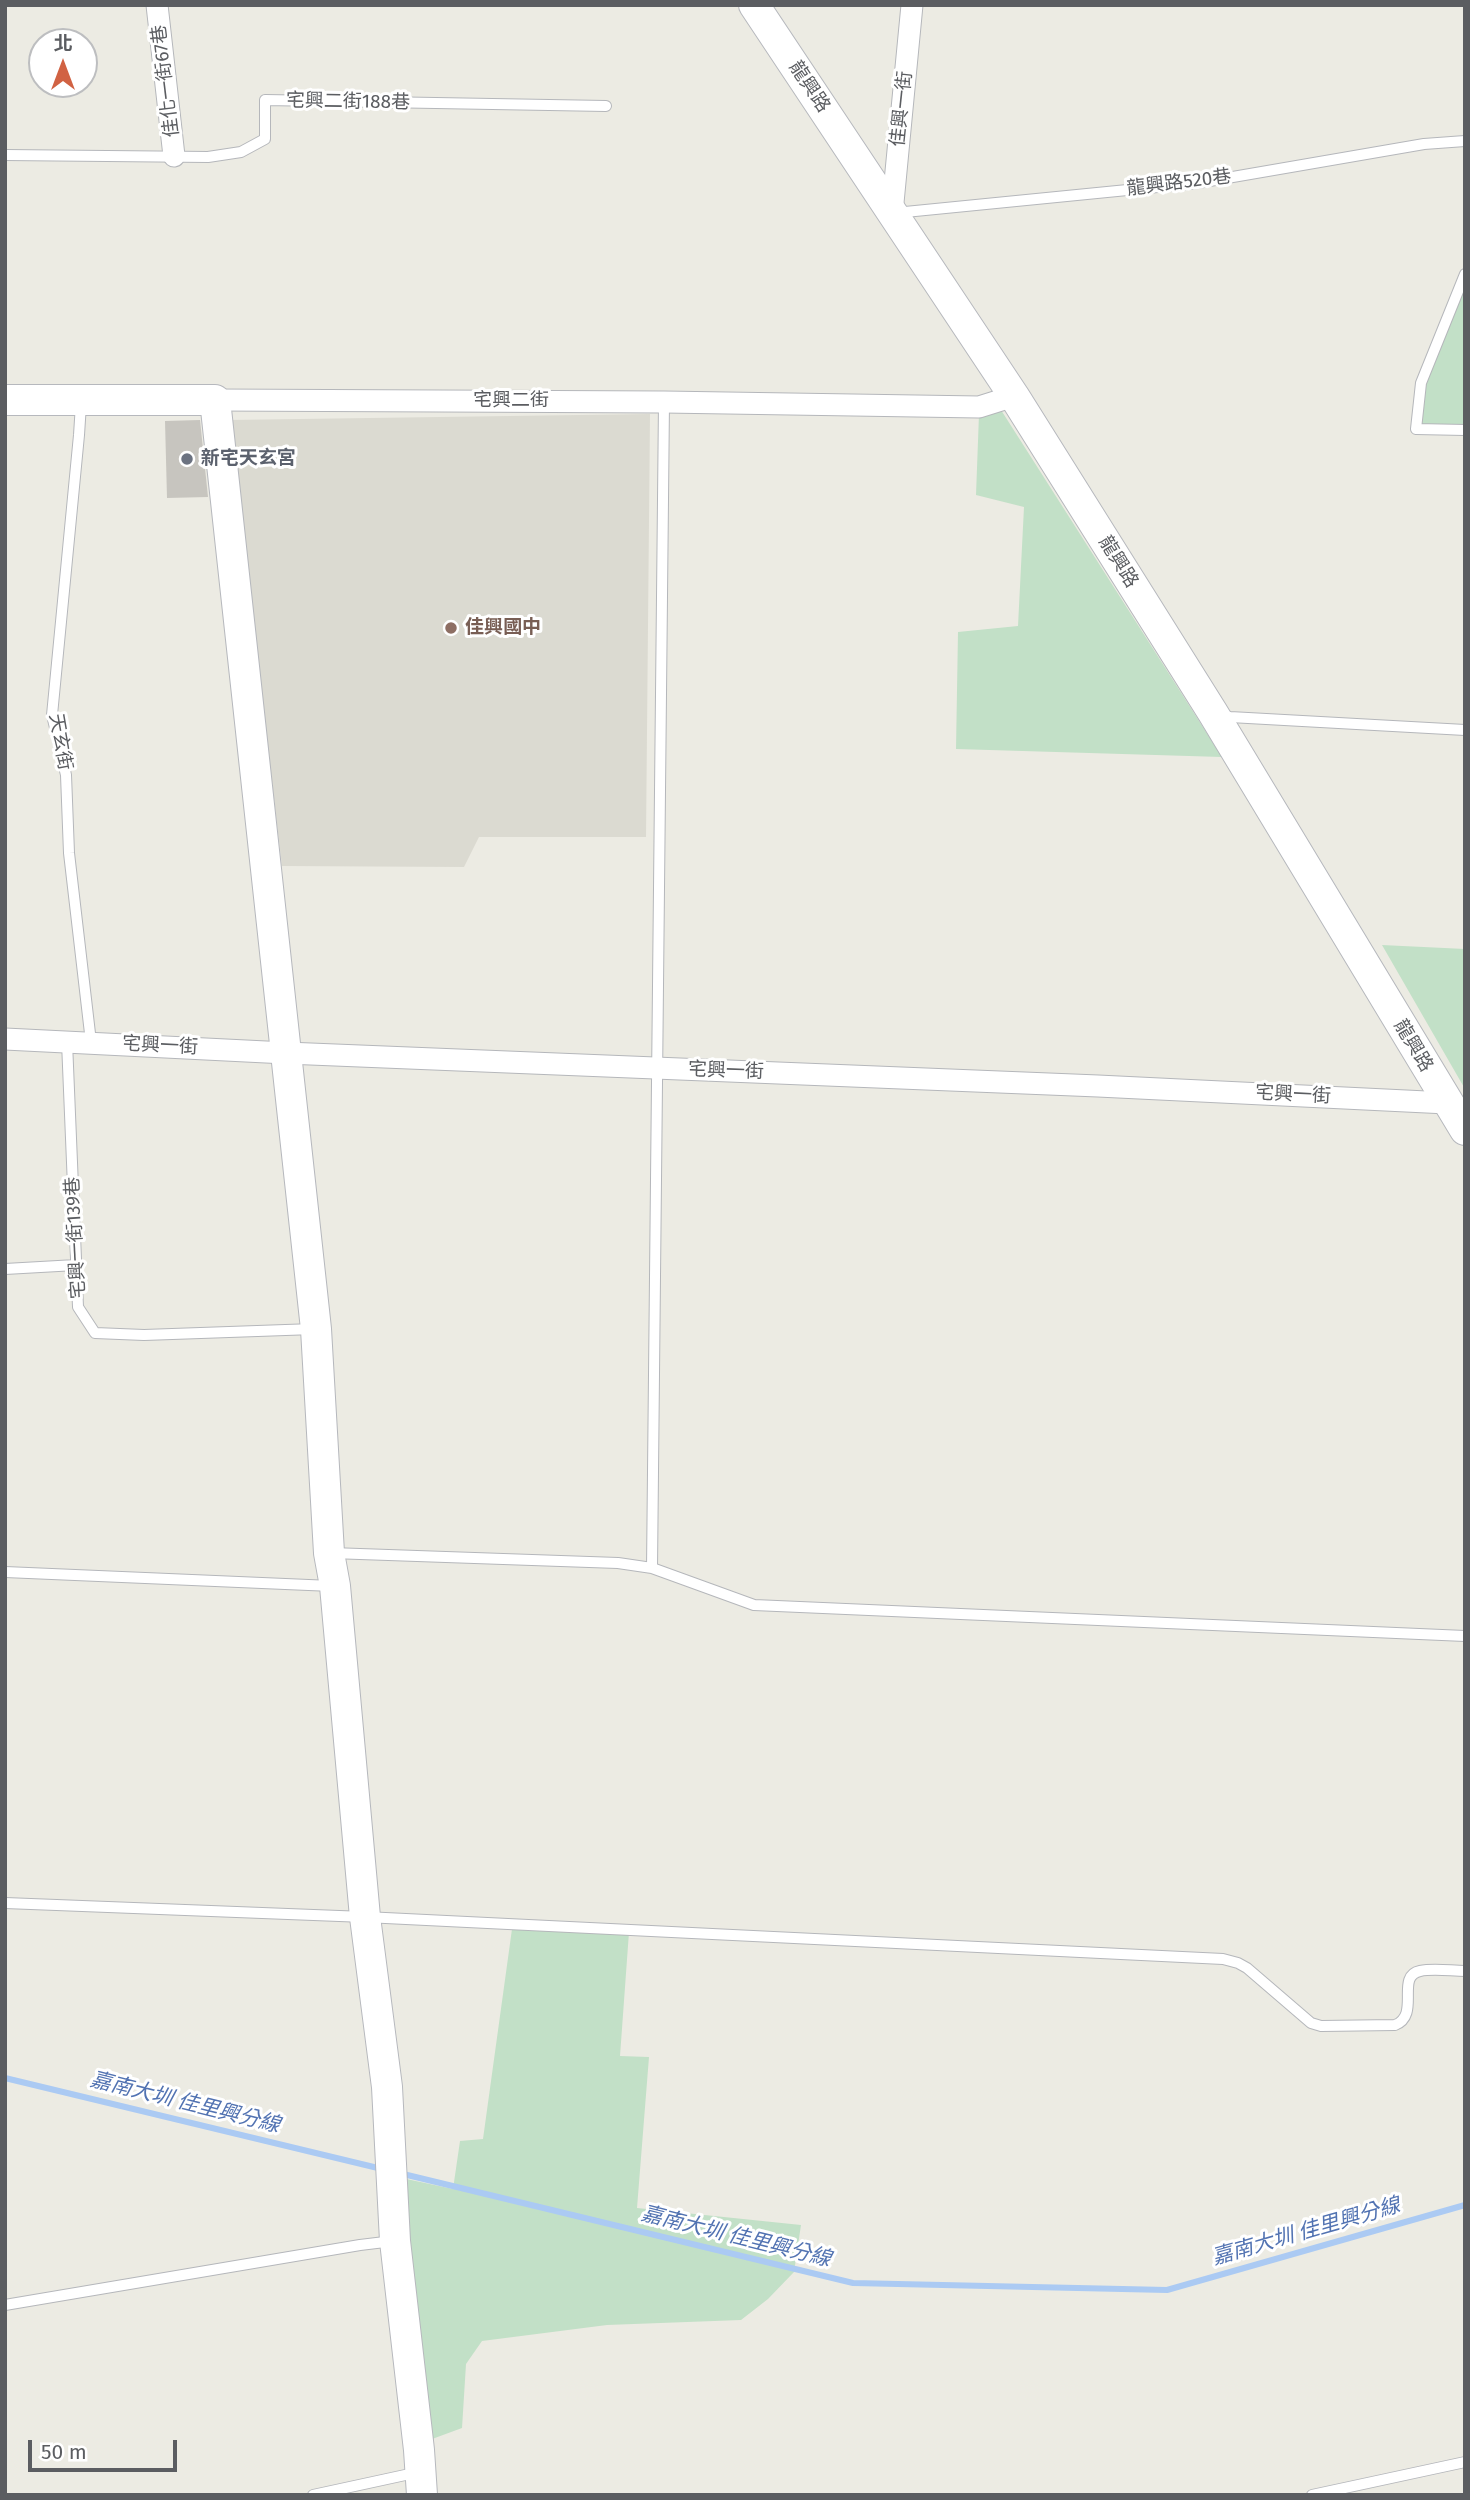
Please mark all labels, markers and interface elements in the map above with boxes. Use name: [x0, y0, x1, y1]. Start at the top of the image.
street label: 佳化一街67巷: [148, 23, 184, 139]
north arrow: [28, 28, 98, 98]
text: 北: [53, 32, 73, 55]
street label: 龍興路: [784, 57, 834, 117]
street label: 佳興一街: [887, 70, 917, 148]
street label: 宅興二街188巷: [286, 90, 410, 114]
street label: 龍興路520巷: [1125, 165, 1233, 201]
street label: 宅興二街: [473, 390, 549, 412]
place label: 新宅天玄宮: [201, 448, 296, 470]
marker: 新宅天玄宮: [179, 451, 195, 467]
street label: 龍興路: [1093, 532, 1143, 592]
place label: 佳興國中: [465, 617, 541, 639]
marker: 佳興國中: [443, 620, 459, 636]
street label: 天玄街: [44, 712, 76, 772]
street label: 龍興路: [1389, 1016, 1437, 1076]
street label: 宅興一街: [121, 1033, 199, 1059]
street label: 宅興一街: [688, 1058, 764, 1084]
street label: 宅興一街: [1254, 1082, 1332, 1108]
street label: 宅興一街139巷: [61, 1176, 91, 1300]
water label: 嘉南大圳 佳里興分線: [88, 2067, 282, 2139]
water label: 嘉南大圳 佳里興分線: [1209, 2193, 1403, 2271]
water label: 嘉南大圳 佳里興分線: [639, 2201, 833, 2273]
scale bar: [32, 2426, 180, 2470]
text: 50 m: [41, 2439, 87, 2465]

